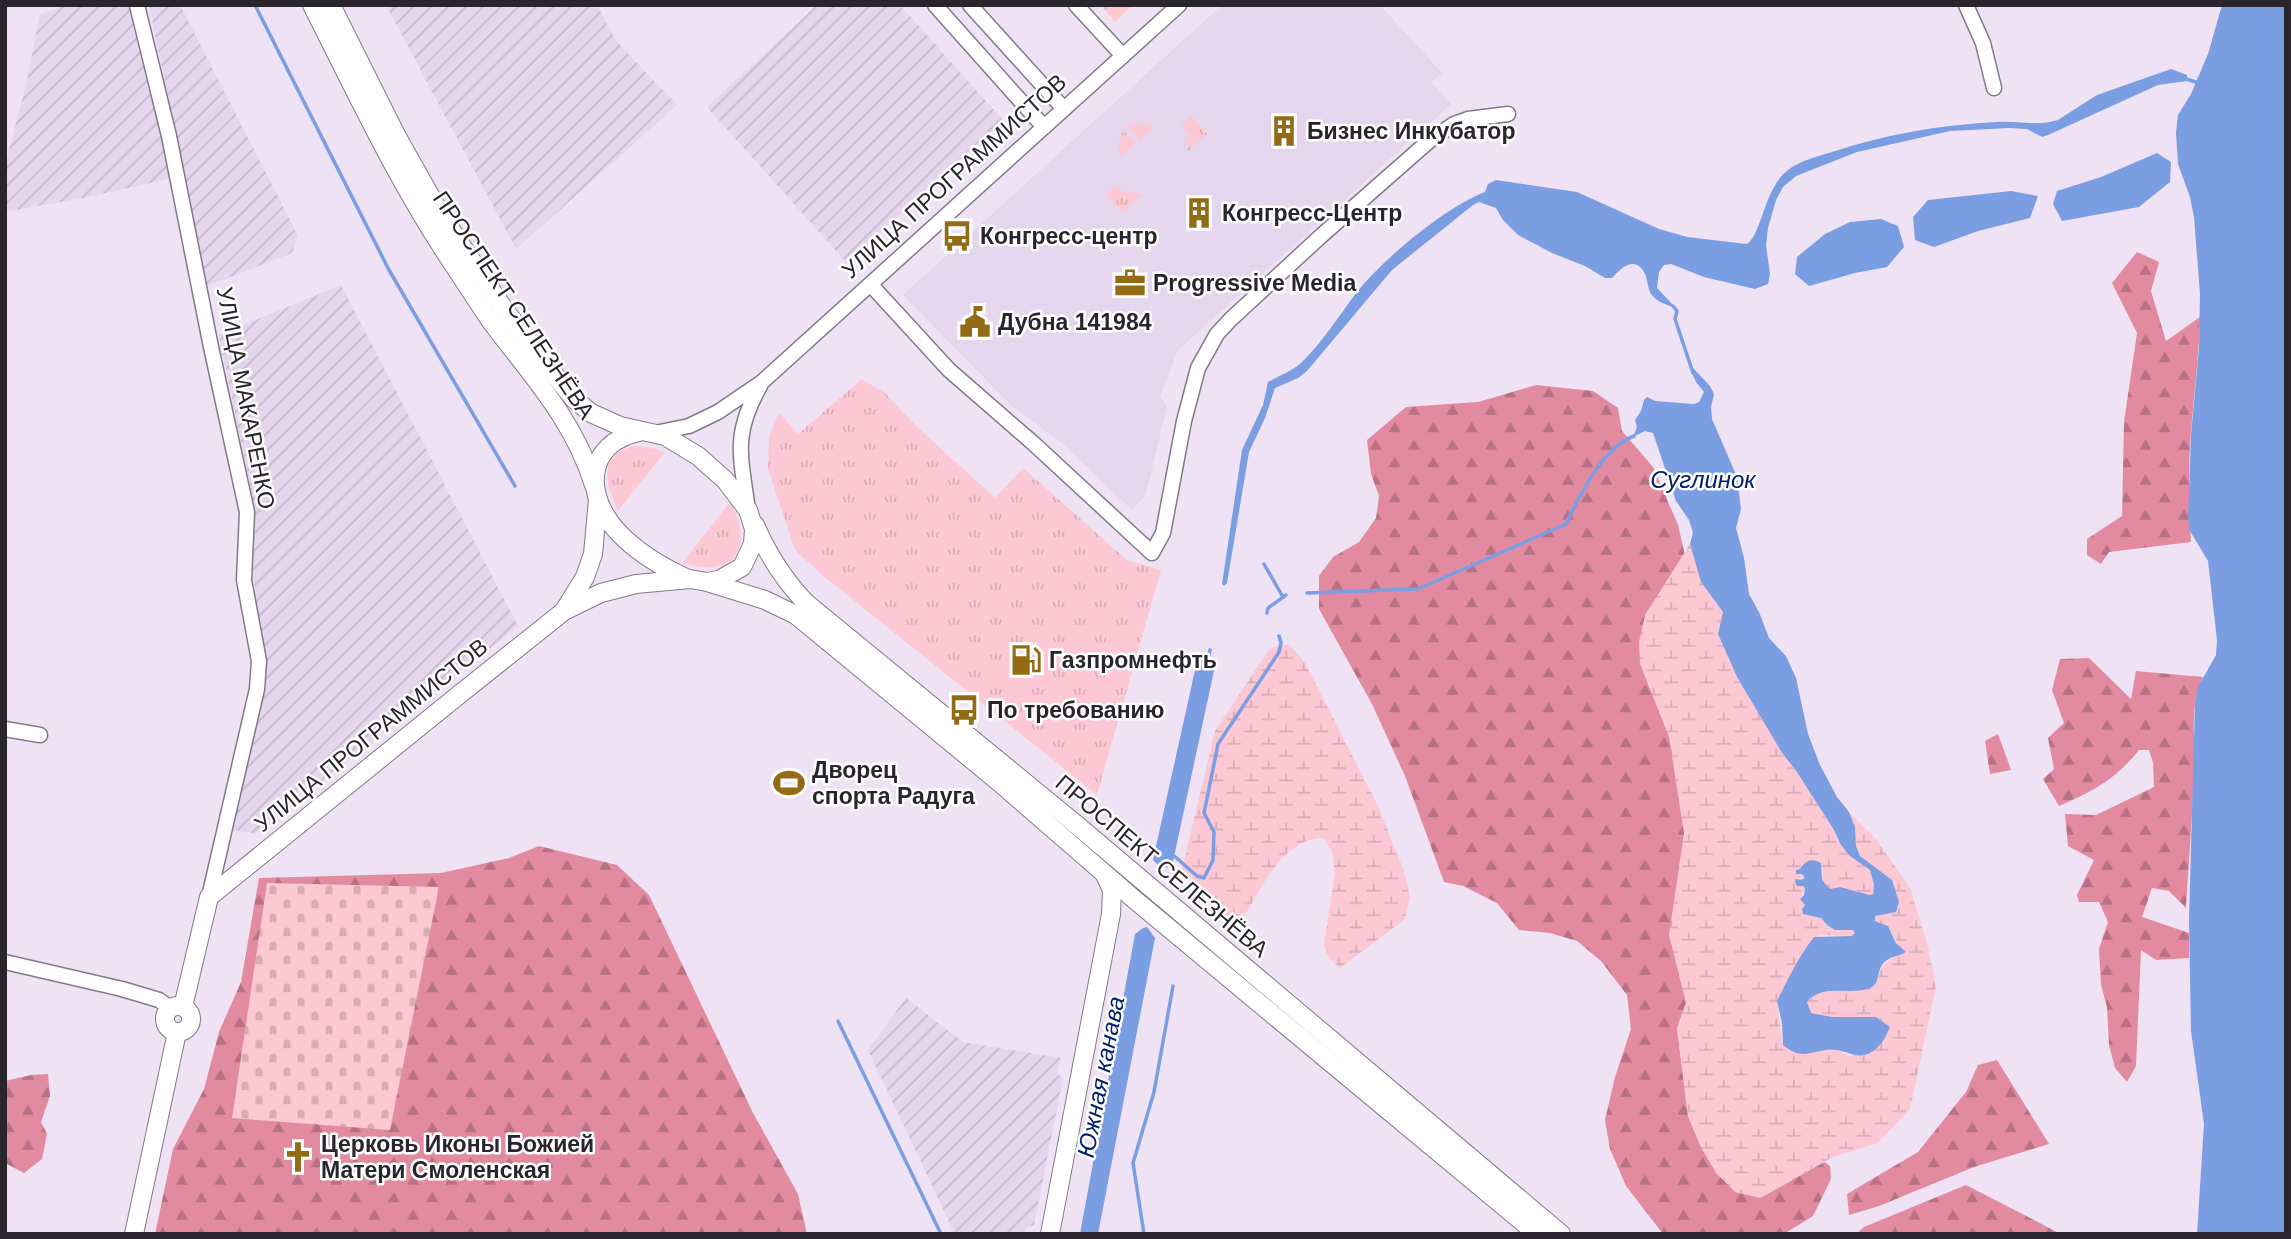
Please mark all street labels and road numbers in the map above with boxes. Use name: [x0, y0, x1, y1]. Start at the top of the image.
street label: УЛИЦА ПРОГРАММИСТОВ: [837, 69, 1071, 283]
street label: ПРОСПЕКТ СЕЛЕЗНЁВА: [428, 186, 600, 424]
street label: УЛИЦА МАКАРЕНКО: [212, 285, 280, 511]
street label: УЛИЦА ПРОГРАММИСТОВ: [249, 633, 493, 837]
street label: ПРОСПЕКТ СЕЛЕЗНЁВА: [1051, 770, 1274, 963]

